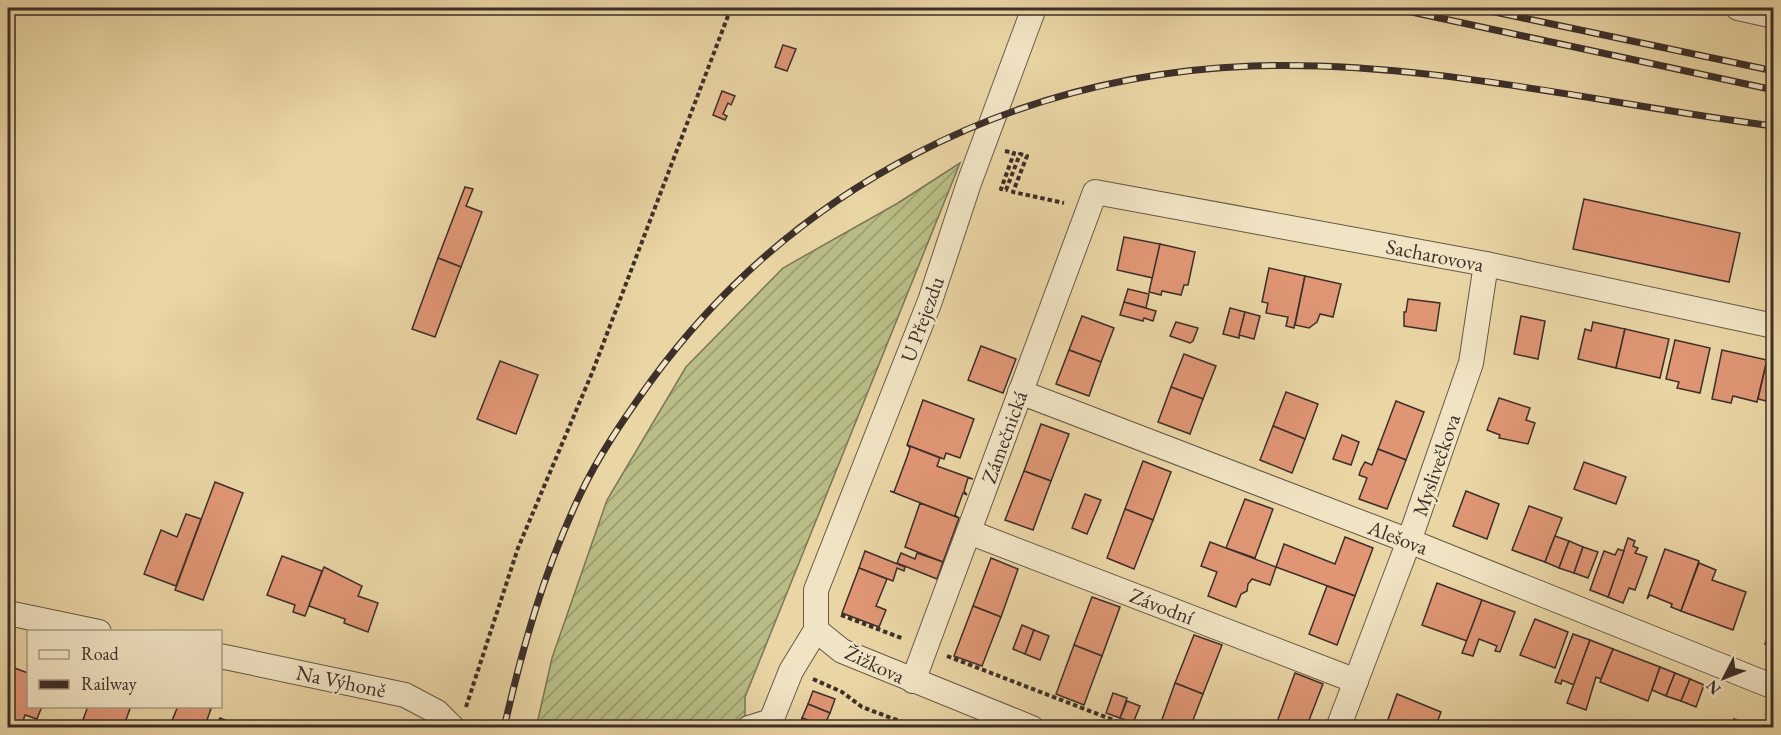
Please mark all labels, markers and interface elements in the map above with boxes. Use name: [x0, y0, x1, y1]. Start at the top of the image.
street label: Sacharovova: [1384, 232, 1487, 278]
street label: U Přejezdu: [894, 273, 950, 365]
street label: Zámečnická: [975, 386, 1033, 487]
street label: Myslivečkova: [1406, 410, 1466, 520]
street label: Alešova: [1363, 513, 1432, 561]
street label: Závodní: [1126, 581, 1199, 631]
legend: [27, 630, 222, 708]
street label: Žižkova: [841, 638, 910, 690]
text: Road: [81, 642, 120, 665]
north arrow: [1694, 648, 1754, 708]
street label: Na Výhoně: [294, 658, 388, 704]
text: Railway: [81, 672, 137, 695]
text: N: [1701, 676, 1725, 700]

